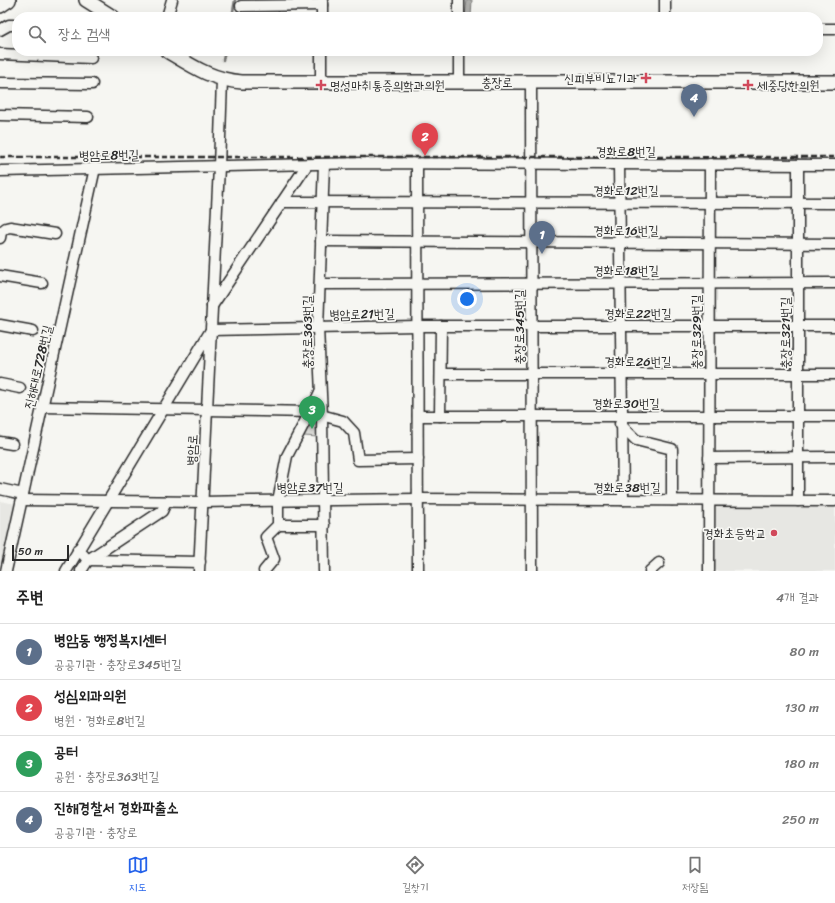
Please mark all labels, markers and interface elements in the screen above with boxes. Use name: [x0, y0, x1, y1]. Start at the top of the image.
search box: [12, 12, 823, 56]
text: 장소 검색: [58, 21, 110, 47]
icon: search: [26, 23, 48, 45]
place label: 신피부비뇨기과: [564, 67, 637, 90]
street label: 충장로: [481, 71, 513, 94]
marker: 신피부비뇨기과: [640, 72, 652, 84]
place label: 명성마취통증의학과의원: [330, 74, 445, 97]
place label: 세중당한의원: [757, 74, 820, 97]
marker: 명성마취통증의학과의원: [315, 79, 327, 91]
marker: 세중당한의원: [742, 79, 754, 91]
pin: 4: [681, 84, 707, 117]
pin: 2: [412, 123, 438, 156]
street label: 경화로8번길: [596, 140, 656, 163]
street label: 병암로8번길: [79, 143, 139, 167]
street label: 경화로12번길: [593, 179, 659, 202]
street label: 경화로16번길: [593, 219, 659, 242]
pin: 1: [529, 221, 555, 254]
street label: 경화로18번길: [593, 259, 659, 282]
your location: [457, 289, 477, 309]
street label: 충장로345번길: [508, 289, 531, 365]
street label: 충장로363번길: [296, 295, 319, 369]
street label: 충장로329번길: [685, 295, 708, 369]
street label: 충장로321번길: [774, 297, 797, 369]
street label: 병암로21번길: [329, 302, 395, 326]
street label: 경화로22번길: [604, 302, 672, 325]
street label: 진해대로728번길: [17, 323, 59, 411]
street label: 경화로26번길: [604, 350, 672, 373]
street label: 경화로30번길: [592, 392, 660, 415]
pin: 3: [299, 396, 325, 429]
street label: 병암로: [180, 434, 204, 466]
street label: 병암로37번길: [277, 476, 343, 499]
street label: 경화로38번길: [593, 476, 661, 499]
place label: 경화초등학교: [703, 522, 766, 545]
marker: 경화초등학교: [769, 528, 779, 538]
text: 50 m: [18, 542, 43, 561]
scale bar: [12, 543, 69, 562]
text: 주변: [16, 582, 43, 612]
text: 4개 결과: [776, 586, 819, 609]
text: 병암동 행정복지센터: [54, 627, 167, 653]
text: 1: [26, 640, 32, 663]
text: 80 m: [790, 640, 819, 663]
text: 공공기관 · 충장로345번길: [54, 653, 182, 676]
text: 성심외과의원: [54, 683, 126, 709]
text: 2: [25, 696, 33, 719]
text: 130 m: [785, 696, 819, 719]
text: 병원 · 경화로8번길: [54, 709, 145, 732]
text: 공터: [54, 739, 78, 765]
text: 3: [25, 752, 33, 775]
text: 180 m: [784, 752, 819, 775]
text: 공원 · 충장로363번길: [54, 765, 159, 788]
text: 진해경찰서 경화파출소: [54, 795, 179, 821]
text: 4: [25, 808, 33, 831]
text: 250 m: [782, 808, 819, 831]
text: 공공기관 · 충장로: [54, 821, 137, 844]
tab: 지도: [127, 854, 149, 897]
tab: 길찾기: [402, 854, 428, 897]
tab: 저장됨: [682, 854, 708, 897]

